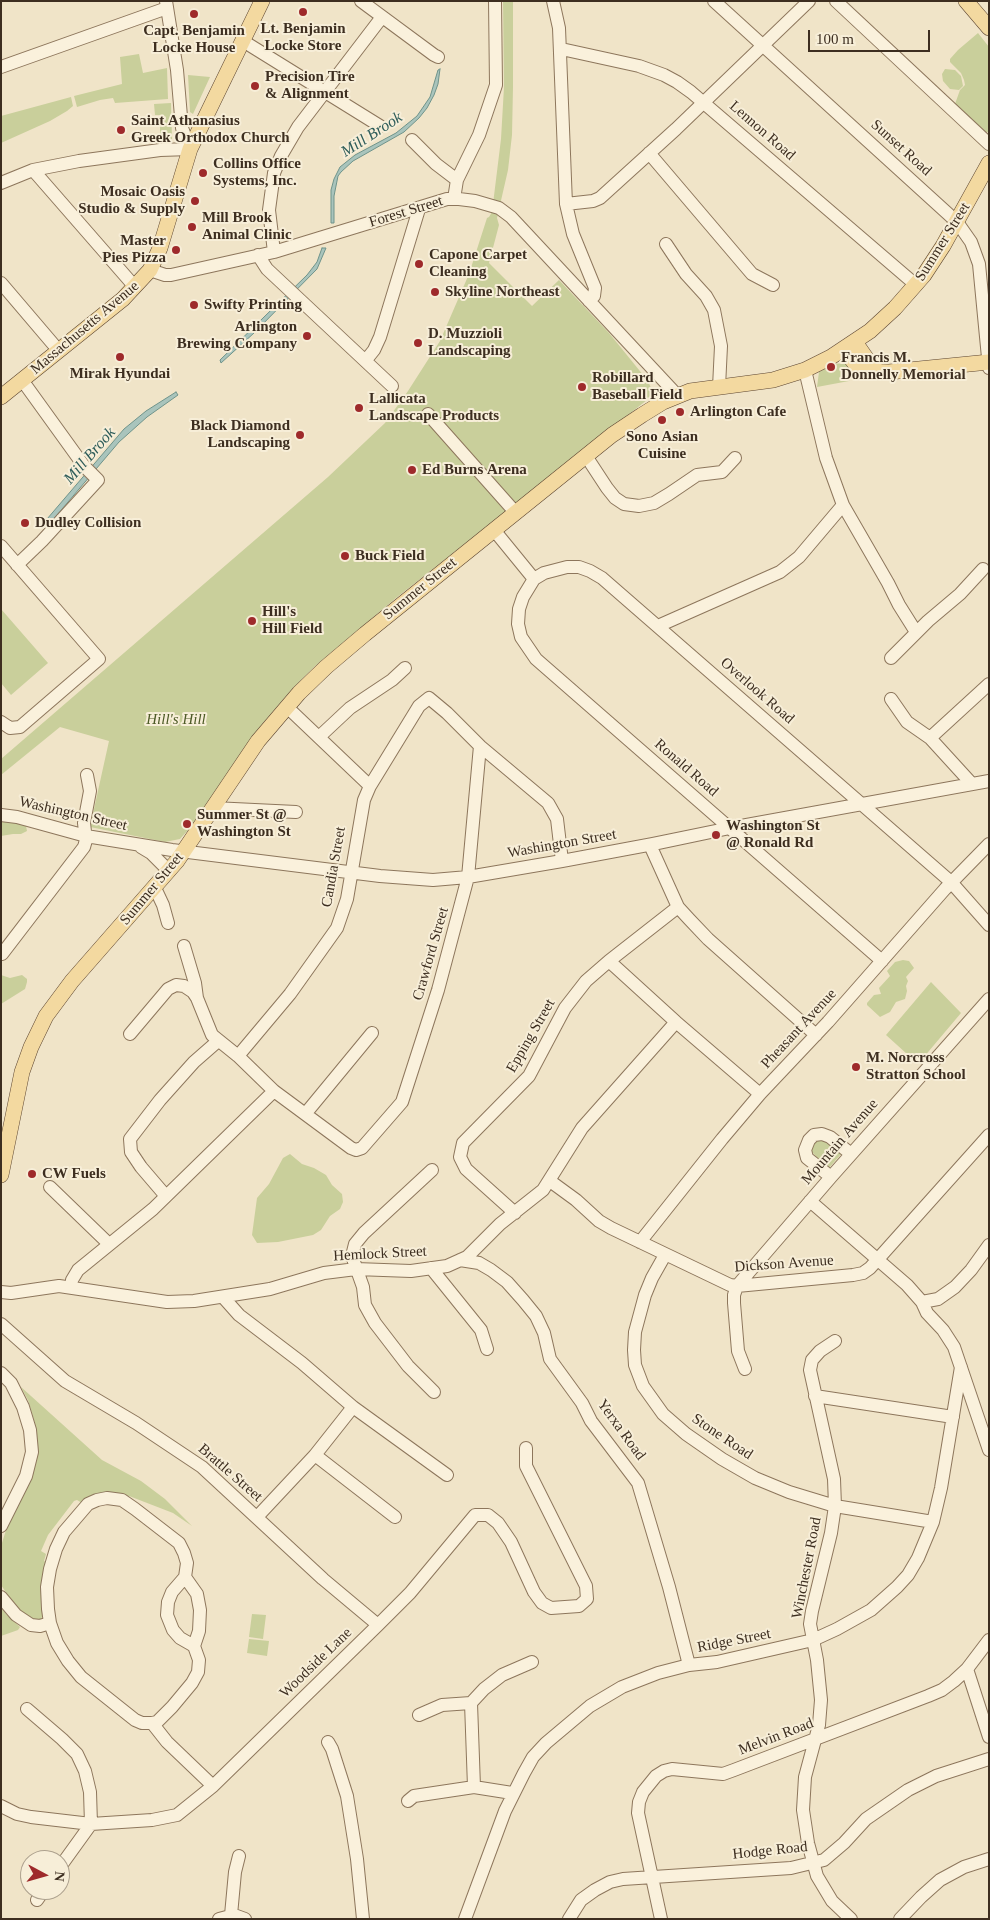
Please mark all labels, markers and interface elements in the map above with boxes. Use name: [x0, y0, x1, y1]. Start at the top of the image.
marker: Lt. Benjamin Locke Store: [297, 6, 309, 18]
marker: Capt. Benjamin Locke House: [188, 8, 200, 20]
place label: Lt. Benjamin Locke Store: [260, 20, 346, 55]
scale bar: [810, 20, 932, 52]
place label: Capt. Benjamin Locke House: [143, 22, 245, 57]
text: 100 m: [816, 31, 854, 47]
place label: Precision Tire & Alignment: [265, 68, 355, 103]
marker: Precision Tire & Alignment: [249, 80, 261, 92]
street label: Lennon Road: [725, 98, 799, 164]
water label: Mill Brook: [338, 108, 406, 162]
place label: Saint Athanasius Greek Orthodox Church: [131, 112, 290, 147]
street label: Sunset Road: [867, 116, 935, 180]
marker: Saint Athanasius Greek Orthodox Church: [115, 124, 127, 136]
place label: Collins Office Systems, Inc.: [213, 155, 301, 190]
marker: Collins Office Systems, Inc.: [197, 167, 209, 179]
place label: Mosaic Oasis Studio & Supply: [78, 183, 185, 218]
street label: Forest Street: [367, 192, 445, 232]
marker: Mosaic Oasis Studio & Supply: [189, 195, 201, 207]
street label: Summer Street: [912, 199, 974, 285]
place label: Mill Brook Animal Clinic: [202, 209, 292, 244]
marker: Mill Brook Animal Clinic: [186, 221, 198, 233]
place label: Master Pies Pizza: [102, 232, 166, 267]
marker: Master Pies Pizza: [170, 244, 182, 256]
place label: Capone Carpet Cleaning: [429, 246, 527, 281]
marker: Capone Carpet Cleaning: [413, 258, 425, 270]
street label: Massachusetts Avenue: [27, 277, 143, 379]
place label: Skyline Northeast: [445, 283, 560, 301]
marker: Skyline Northeast: [429, 286, 441, 298]
place label: Swifty Printing: [204, 296, 302, 314]
marker: Swifty Printing: [188, 299, 200, 311]
place label: Arlington Brewing Company: [177, 318, 297, 353]
place label: D. Muzzioli Landscaping: [428, 325, 511, 360]
marker: Arlington Brewing Company: [301, 330, 313, 342]
marker: D. Muzzioli Landscaping: [412, 337, 424, 349]
place label: Francis M. Donnelly Memorial: [841, 349, 966, 384]
marker: Mirak Hyundai: [114, 351, 126, 363]
marker: Francis M. Donnelly Memorial: [825, 361, 837, 373]
place label: Mirak Hyundai: [70, 365, 170, 383]
place label: Robillard Baseball Field: [592, 369, 682, 404]
marker: Robillard Baseball Field: [576, 381, 588, 393]
place label: Lallicata Landscape Products: [369, 390, 499, 425]
marker: Lallicata Landscape Products: [353, 402, 365, 414]
place label: Arlington Cafe: [690, 403, 786, 421]
marker: Arlington Cafe: [674, 406, 686, 418]
marker: Sono Asian Cuisine: [656, 414, 668, 426]
place label: Black Diamond Landscaping: [190, 417, 290, 452]
water label: Mill Brook: [60, 424, 120, 488]
place label: Sono Asian Cuisine: [626, 428, 698, 463]
marker: Black Diamond Landscaping: [294, 429, 306, 441]
place label: Ed Burns Arena: [422, 461, 527, 479]
marker: Ed Burns Arena: [406, 464, 418, 476]
place label: Dudley Collision: [35, 514, 141, 532]
marker: Dudley Collision: [19, 517, 31, 529]
place label: Buck Field: [355, 547, 425, 565]
marker: Buck Field: [339, 550, 351, 562]
street label: Summer Street: [380, 554, 460, 624]
place label: Hill's Hill Field: [262, 603, 322, 638]
marker: Hill's Hill Field: [246, 615, 258, 627]
street label: Overlook Road: [716, 654, 798, 728]
park label: Hill's Hill: [146, 711, 206, 729]
street label: Ronald Road: [650, 735, 722, 801]
street label: Washington Street: [17, 793, 129, 835]
place label: Summer St @ Washington St: [197, 806, 291, 841]
place label: Washington St @ Ronald Rd: [726, 817, 820, 852]
marker: Summer St @ Washington St: [181, 818, 193, 830]
street label: Candia Street: [318, 825, 350, 909]
street label: Washington Street: [506, 826, 618, 862]
marker: Washington St @ Ronald Rd: [710, 829, 722, 841]
street label: Summer Street: [116, 849, 188, 929]
street label: Crawford Street: [409, 905, 453, 1003]
street label: Pheasant Avenue: [757, 985, 841, 1073]
street label: Epping Street: [503, 996, 559, 1076]
place label: M. Norcross Stratton School: [866, 1049, 966, 1084]
marker: M. Norcross Stratton School: [850, 1061, 862, 1073]
street label: Mountain Avenue: [798, 1095, 882, 1189]
place label: CW Fuels: [42, 1165, 106, 1183]
marker: CW Fuels: [26, 1168, 38, 1180]
street label: Hemlock Street: [333, 1243, 427, 1265]
street label: Dickson Avenue: [734, 1252, 834, 1276]
street label: Yerxa Road: [593, 1396, 649, 1464]
street label: Stone Road: [688, 1410, 756, 1464]
street label: Brattle Street: [194, 1440, 266, 1506]
street label: Winchester Road: [788, 1516, 826, 1620]
street label: Woodside Lane: [276, 1624, 356, 1702]
street label: Ridge Street: [696, 1625, 772, 1657]
street label: Melvin Road: [736, 1714, 816, 1760]
street label: Hodge Road: [732, 1838, 808, 1864]
north arrow: [20, 1850, 70, 1900]
text: N: [51, 1871, 67, 1882]

